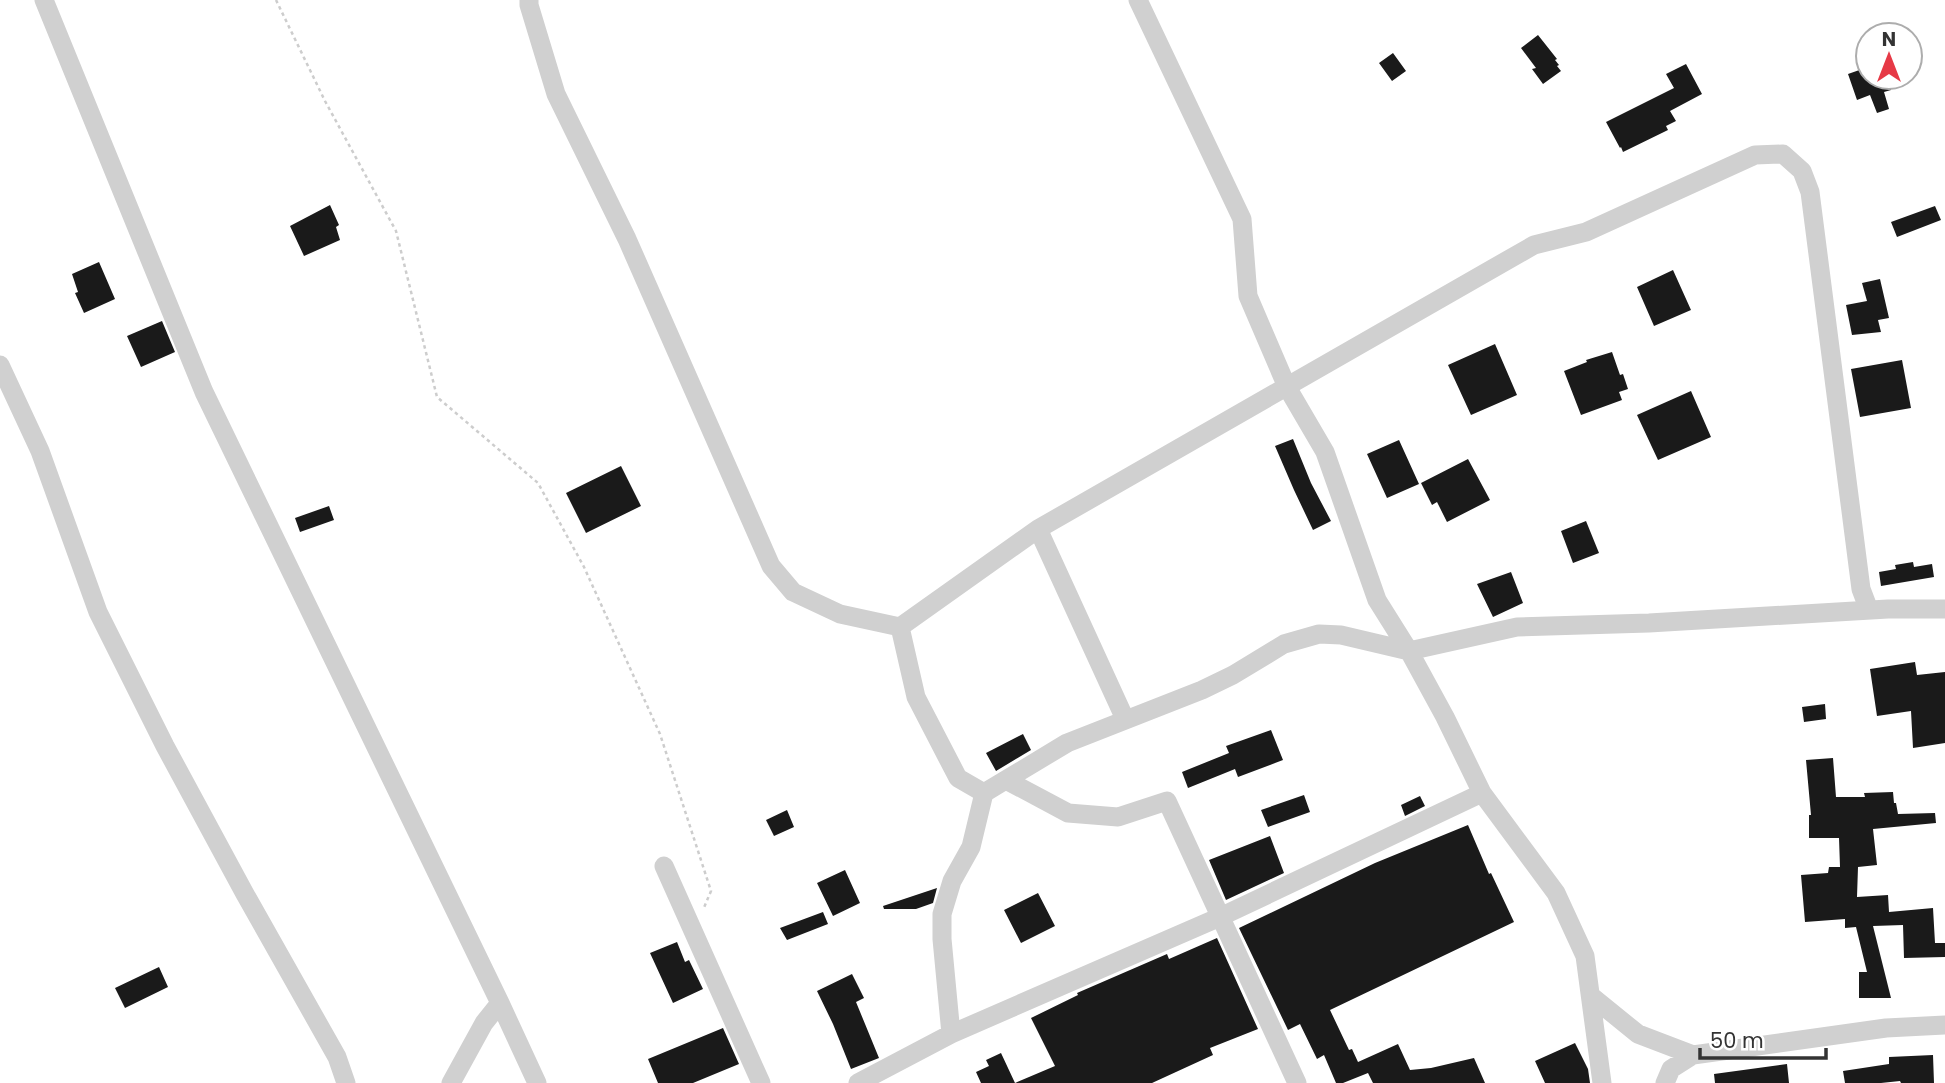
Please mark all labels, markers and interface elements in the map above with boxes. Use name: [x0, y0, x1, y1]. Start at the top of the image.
north arrow: [1854, 21, 1924, 91]
text: N: [1882, 26, 1896, 53]
scale bar: [1700, 1016, 1826, 1060]
text: 50 m: [1710, 1026, 1764, 1055]

